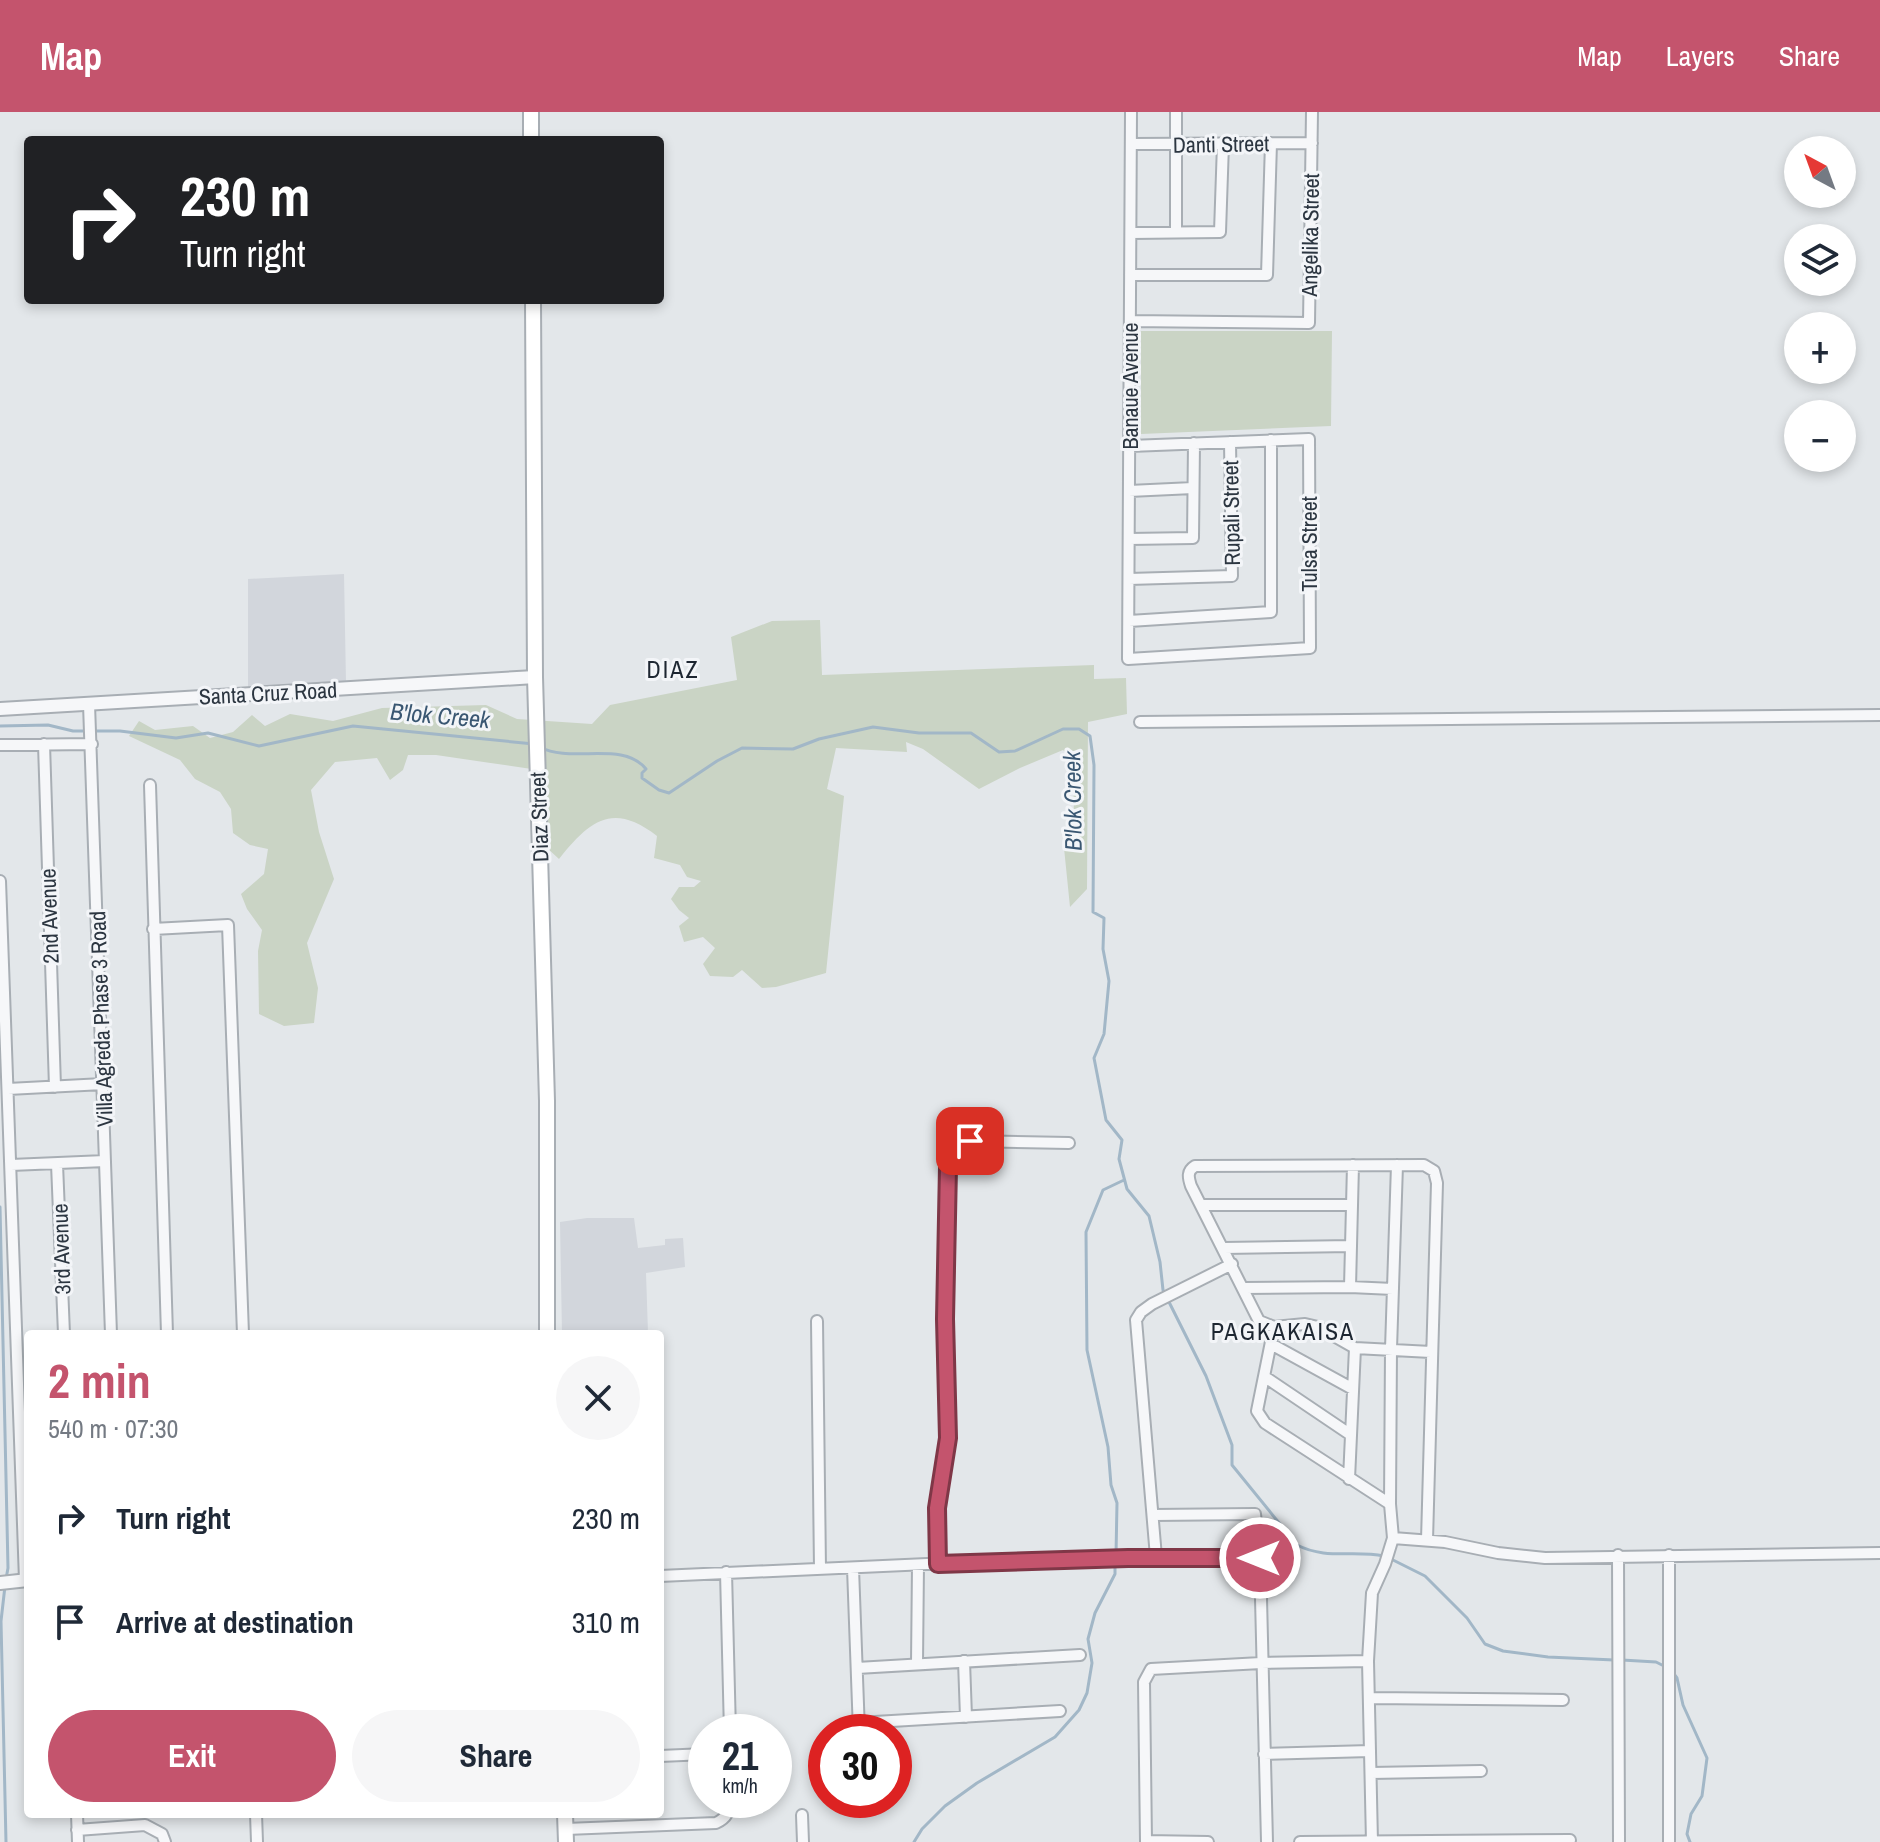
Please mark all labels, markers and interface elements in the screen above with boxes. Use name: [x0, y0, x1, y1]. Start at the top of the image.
text: Map: [40, 31, 102, 82]
text: Map: [1577, 37, 1622, 75]
text: Layers: [1666, 37, 1735, 75]
text: Share: [1779, 37, 1840, 75]
street label: Danti Street: [1173, 128, 1269, 160]
north arrow: [1784, 136, 1856, 208]
map controls: [1784, 136, 1856, 472]
text: 230 m: [180, 158, 310, 233]
icon: right: [48, 168, 152, 272]
street label: Angelika Street: [1294, 173, 1326, 298]
button: layers: [1784, 224, 1856, 296]
text: Turn right: [180, 230, 305, 278]
button: +: [1784, 312, 1856, 384]
street label: Banaue Avenue: [1115, 322, 1145, 450]
button: −: [1784, 400, 1856, 472]
street label: Rupali Street: [1215, 460, 1247, 566]
street label: Tulsa Street: [1294, 496, 1324, 592]
district label: DIAZ: [647, 653, 699, 685]
street label: Santa Cruz Road: [198, 674, 338, 712]
water label: B'lok Creek: [389, 695, 492, 735]
water label: B'lok Creek: [1055, 750, 1089, 851]
street label: Diaz Street: [522, 771, 556, 863]
street label: 2nd Avenue: [32, 868, 66, 964]
street label: Villa Agreda Phase 3 Road: [82, 910, 120, 1128]
pin: [936, 1107, 1004, 1175]
icon: arrive: [948, 1119, 992, 1163]
street label: 3rd Avenue: [44, 1203, 78, 1295]
district label: PAGKAKAISA: [1211, 1315, 1355, 1347]
text: 2 min: [48, 1348, 151, 1413]
button: close: [556, 1356, 640, 1440]
text: 540 m · 07:30: [48, 1411, 178, 1446]
icon: right: [48, 1496, 92, 1540]
text: Turn right: [116, 1498, 230, 1538]
text: 230 m: [572, 1498, 640, 1538]
position arrow: [1218, 1516, 1302, 1600]
icon: arrive: [48, 1600, 92, 1644]
text: Arrive at destination: [116, 1602, 354, 1642]
text: 310 m: [572, 1602, 640, 1642]
button: Exit: [48, 1710, 336, 1802]
button: Share: [352, 1710, 640, 1802]
speed limit sign: 30: [808, 1714, 912, 1818]
text: 21: [722, 1729, 758, 1782]
text: km/h: [722, 1772, 758, 1799]

